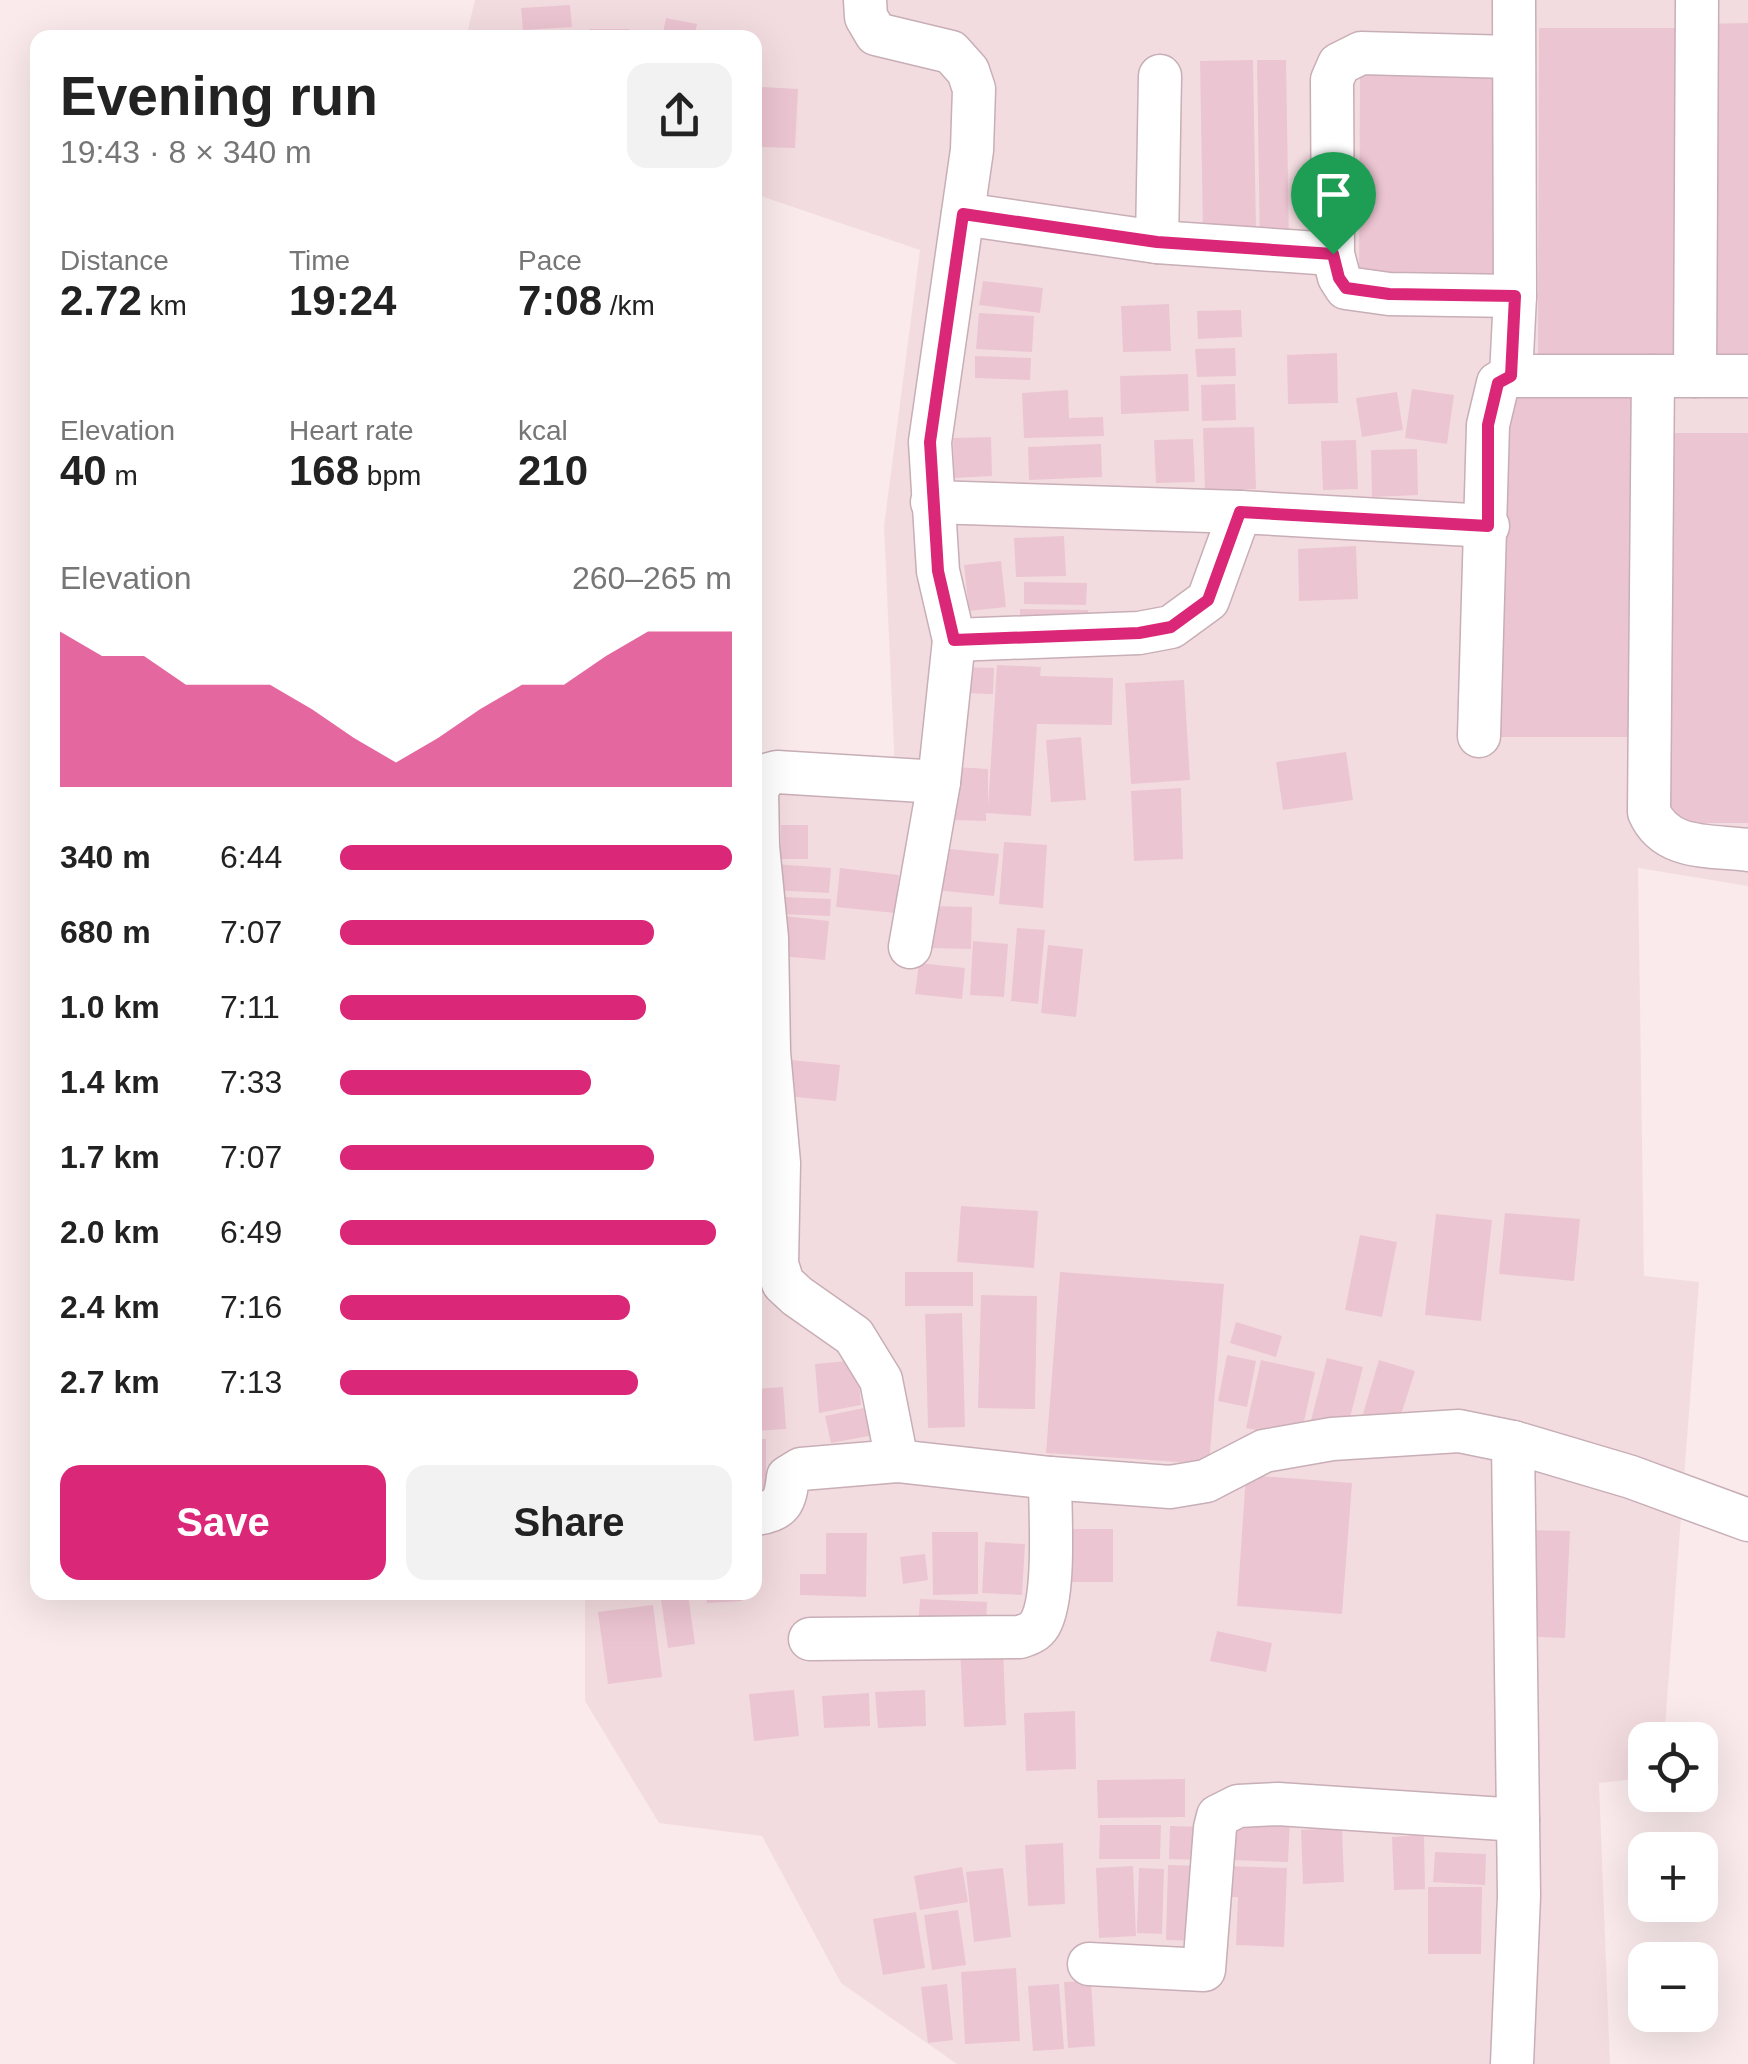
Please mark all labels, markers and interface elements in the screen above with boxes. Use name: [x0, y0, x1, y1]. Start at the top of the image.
button: share: [627, 63, 732, 168]
text: Evening run: [60, 65, 378, 127]
text: 19:43 · 8 × 340 m: [60, 134, 312, 170]
pin: [1291, 152, 1376, 255]
icon: arrive: [1306, 167, 1361, 222]
text: Distance: [60, 245, 169, 276]
text: Time: [289, 245, 350, 276]
text: Pace: [518, 245, 582, 276]
text: 2.72: [60, 277, 142, 324]
text: 19:24: [289, 277, 396, 324]
text: 7:08: [518, 277, 602, 324]
text: km: [142, 290, 187, 321]
text: /km: [602, 290, 655, 321]
text: Elevation: [60, 415, 175, 446]
text: Heart rate: [289, 415, 414, 446]
text: kcal: [518, 415, 568, 446]
text: 40: [60, 447, 107, 494]
text: 168: [289, 447, 359, 494]
text: 210: [518, 447, 588, 494]
text: m: [107, 460, 138, 491]
text: bpm: [359, 460, 421, 491]
text: Elevation: [60, 560, 192, 596]
text: 260–265 m: [572, 560, 732, 596]
text: 340 m: [60, 839, 151, 875]
text: 6:44: [220, 839, 282, 875]
text: 680 m: [60, 914, 151, 950]
text: 7:07: [220, 914, 282, 950]
text: 1.0 km: [60, 989, 160, 1025]
text: 7:11: [220, 989, 280, 1025]
text: 1.4 km: [60, 1064, 160, 1100]
text: 7:33: [220, 1064, 282, 1100]
text: 1.7 km: [60, 1139, 160, 1175]
text: 7:07: [220, 1139, 282, 1175]
text: 2.0 km: [60, 1214, 160, 1250]
text: 6:49: [220, 1214, 282, 1250]
text: 2.4 km: [60, 1289, 160, 1325]
text: 7:16: [220, 1289, 282, 1325]
text: 2.7 km: [60, 1364, 160, 1400]
text: 7:13: [220, 1364, 282, 1400]
button: Save: [60, 1465, 386, 1580]
button: Share: [406, 1465, 732, 1580]
map controls: [1628, 1722, 1718, 2032]
button: locate: [1628, 1722, 1718, 1812]
button: +: [1628, 1832, 1718, 1922]
button: −: [1628, 1942, 1718, 2032]

